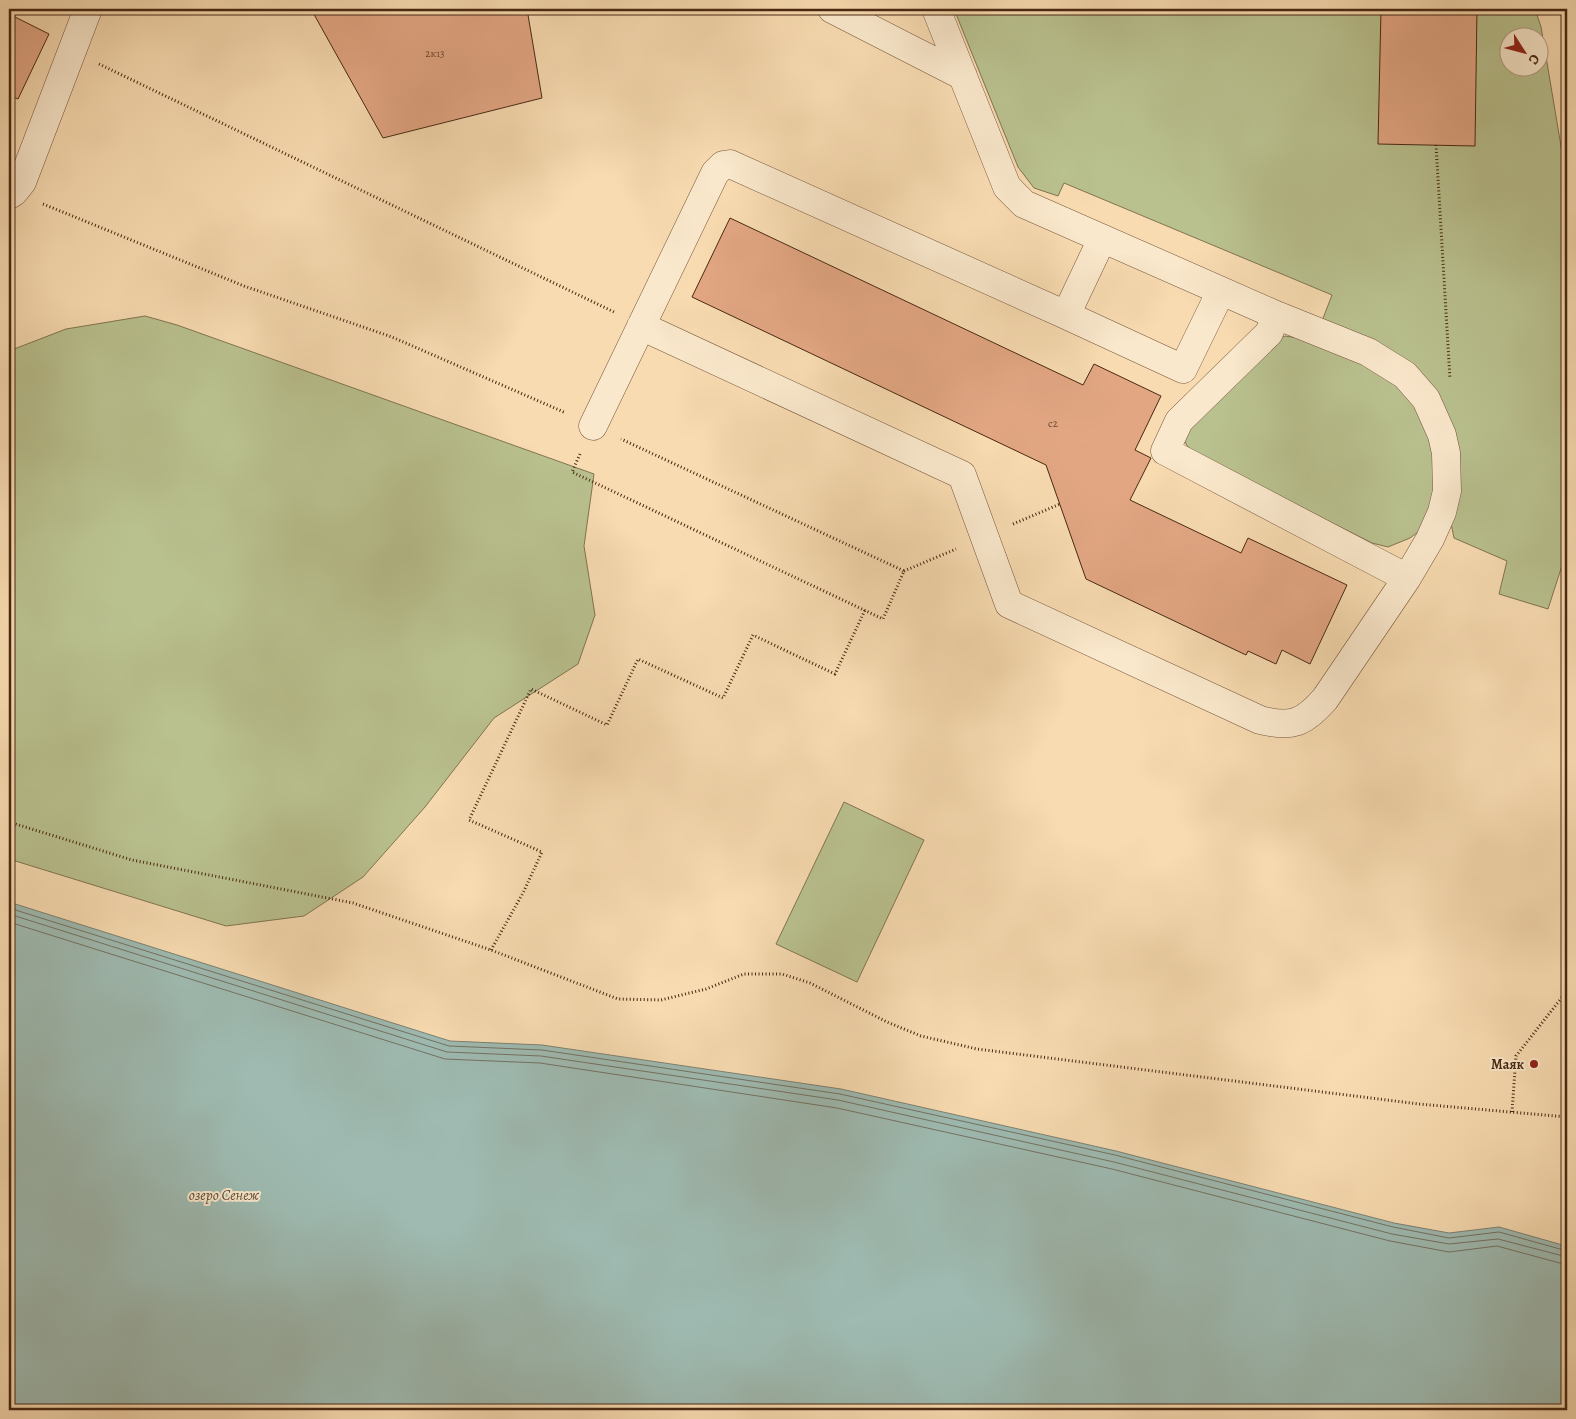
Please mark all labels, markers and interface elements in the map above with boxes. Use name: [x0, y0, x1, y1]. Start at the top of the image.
north arrow: [1498, 28, 1548, 78]
house number: 2к13: [425, 46, 445, 61]
text: С: [1524, 50, 1544, 69]
house number: с2: [1048, 416, 1058, 431]
place label: Маяк: [1491, 1055, 1524, 1074]
marker: Маяк: [1528, 1058, 1540, 1070]
water label: озеро Сенеж: [189, 1185, 259, 1205]

